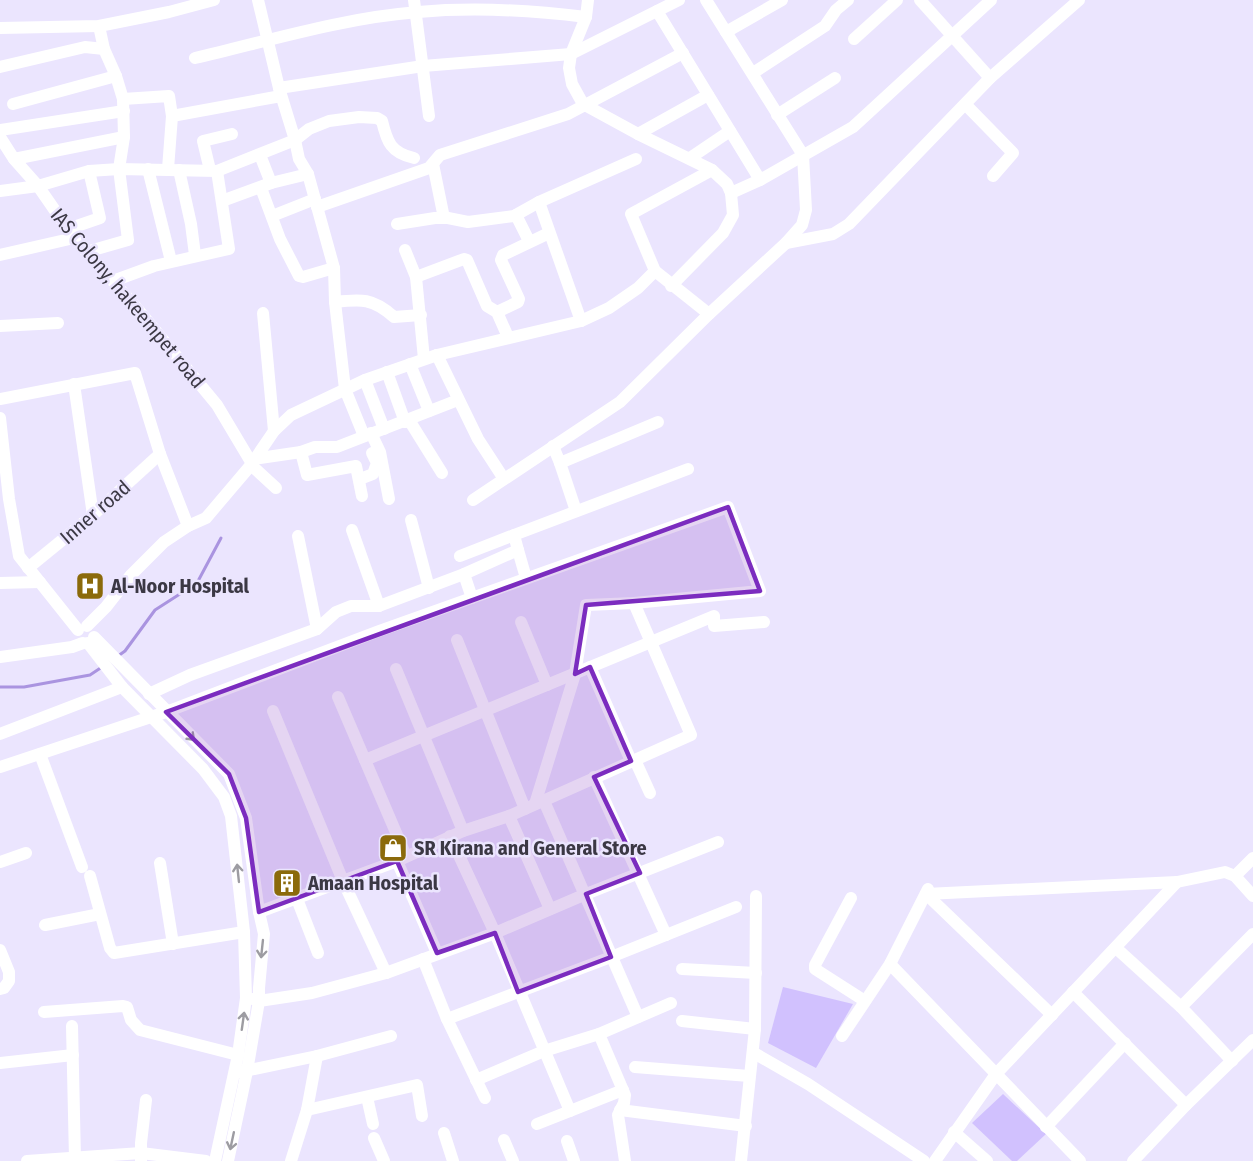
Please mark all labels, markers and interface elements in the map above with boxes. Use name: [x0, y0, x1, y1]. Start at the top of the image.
street label: IAS Colony, hakeempet road: [46, 203, 210, 393]
street label: Inner road: [55, 475, 135, 549]
hospital icon: Al-Noor Hospital: [74, 570, 106, 602]
place label: Al-Noor Hospital: [110, 574, 250, 598]
one-way arrow: [181, 727, 196, 742]
shop icon: SR Kirana and General Store: [377, 832, 409, 864]
place label: SR Kirana and General Store: [414, 836, 647, 860]
one-way arrow: [232, 864, 243, 884]
building icon: Amaan Hospital: [271, 867, 303, 899]
place label: Amaan Hospital: [307, 871, 439, 895]
one-way arrow: [256, 939, 267, 959]
one-way arrow: [237, 1012, 248, 1032]
one-way arrow: [226, 1131, 237, 1151]

